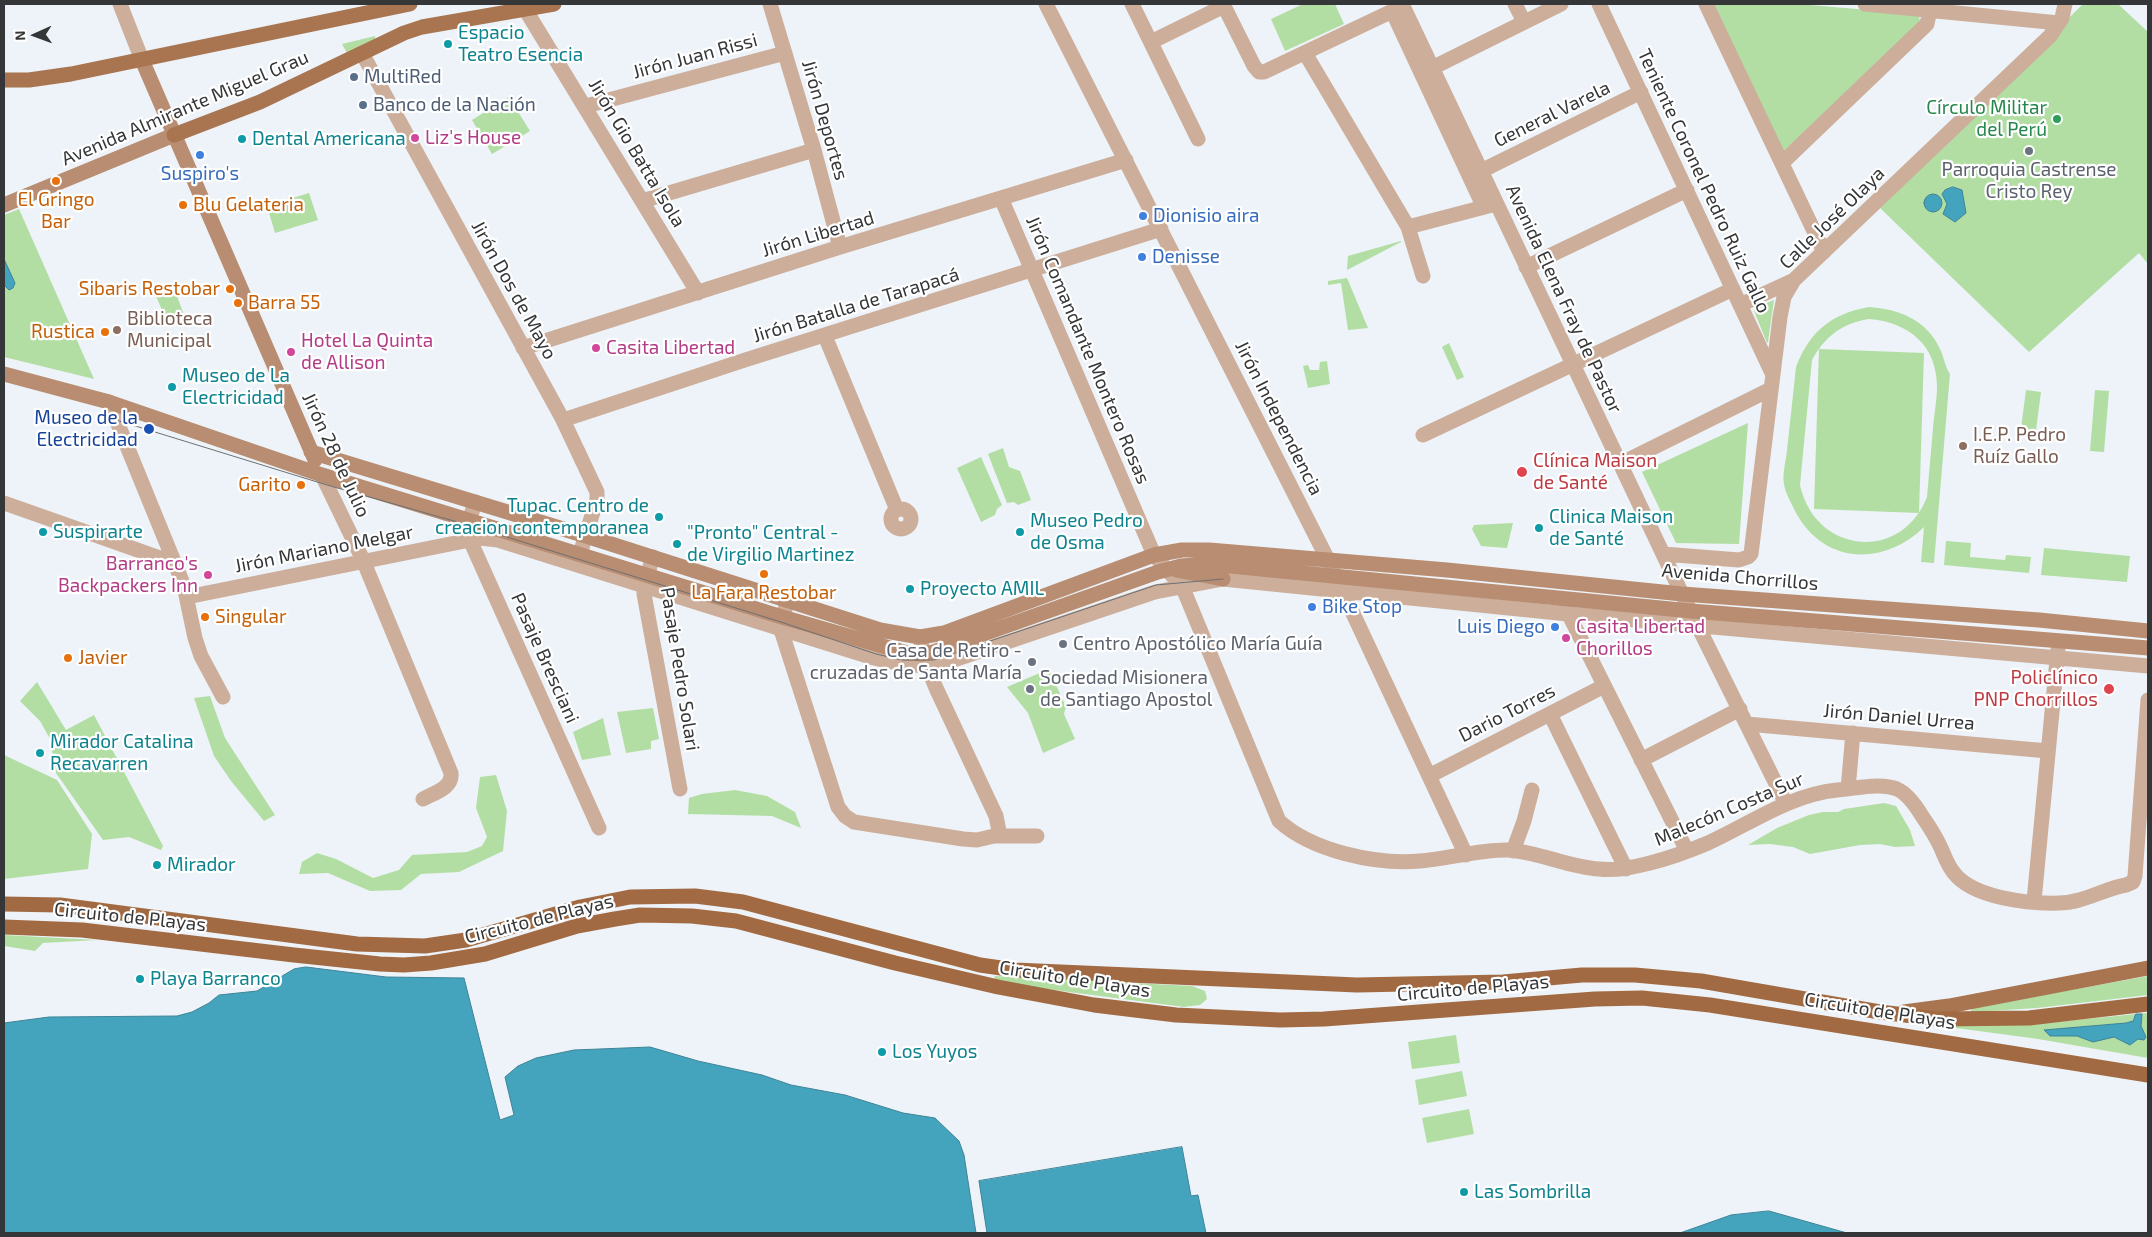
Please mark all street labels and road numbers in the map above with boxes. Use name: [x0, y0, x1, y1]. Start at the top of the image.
street label: Jirón Juan Rissi: [630, 28, 760, 84]
street label: Teniente Coronel Pedro Ruiz Gallo: [1633, 45, 1775, 317]
street label: Avenida Almirante Miguel Grau: [58, 46, 312, 170]
street label: Jirón Deportes: [797, 57, 853, 183]
street label: Jirón Gio Batta Isola: [584, 75, 690, 231]
street label: General Varela: [1490, 76, 1614, 152]
street label: Calle José Olaya: [1775, 162, 1889, 274]
street label: Avenida Elena Fray de Pastor: [1501, 181, 1627, 417]
street label: Jirón Libertad: [759, 206, 877, 262]
street label: Jirón Comandante Montero Rosas: [1021, 213, 1155, 487]
street label: Jirón Dos de Mayo: [466, 217, 562, 363]
street label: Jirón Batalla de Tarapacá: [750, 263, 962, 347]
street label: Jirón Independencia: [1230, 337, 1328, 499]
street label: Jirón 28 de Julio: [297, 389, 375, 521]
street label: Jirón Mariano Melgar: [233, 520, 415, 578]
street label: Avenida Chorrillos: [1661, 559, 1819, 595]
street label: Pasaje Pedro Solari: [656, 586, 704, 752]
street label: Pasaje Bresciani: [506, 589, 584, 727]
street label: Dario Torres: [1455, 679, 1559, 747]
street label: Jirón Daniel Urrea: [1822, 699, 1976, 735]
street label: Malecón Costa Sur: [1651, 767, 1807, 851]
street label: Circuito de Playas: [462, 889, 616, 949]
street label: Circuito de Playas: [53, 898, 207, 936]
street label: Circuito de Playas: [998, 956, 1152, 1002]
street label: Circuito de Playas: [1396, 970, 1550, 1006]
street label: Circuito de Playas: [1803, 988, 1957, 1034]

